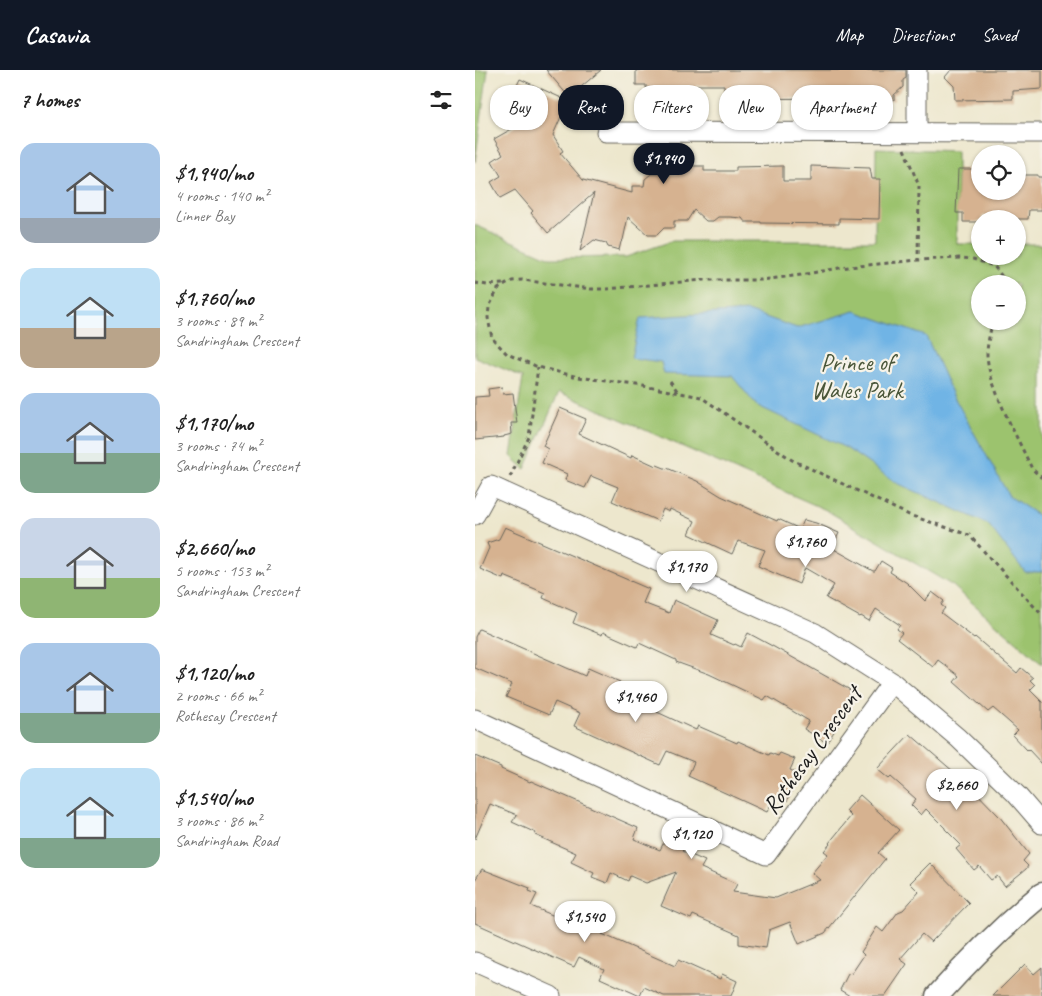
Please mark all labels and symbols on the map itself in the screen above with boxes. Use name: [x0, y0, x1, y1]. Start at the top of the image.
pin: $1,940: [623, 142, 705, 185]
park label: Prince of Wales Park: [812, 347, 905, 405]
pin: $1,760: [765, 526, 847, 568]
pin: $1,170: [646, 550, 728, 593]
street label: Rothesay Crescent: [756, 678, 870, 820]
pin: $1,460: [595, 680, 677, 723]
pin: $2,660: [916, 768, 998, 811]
pin: $1,120: [651, 818, 733, 860]
pin: $1,540: [544, 900, 626, 943]

